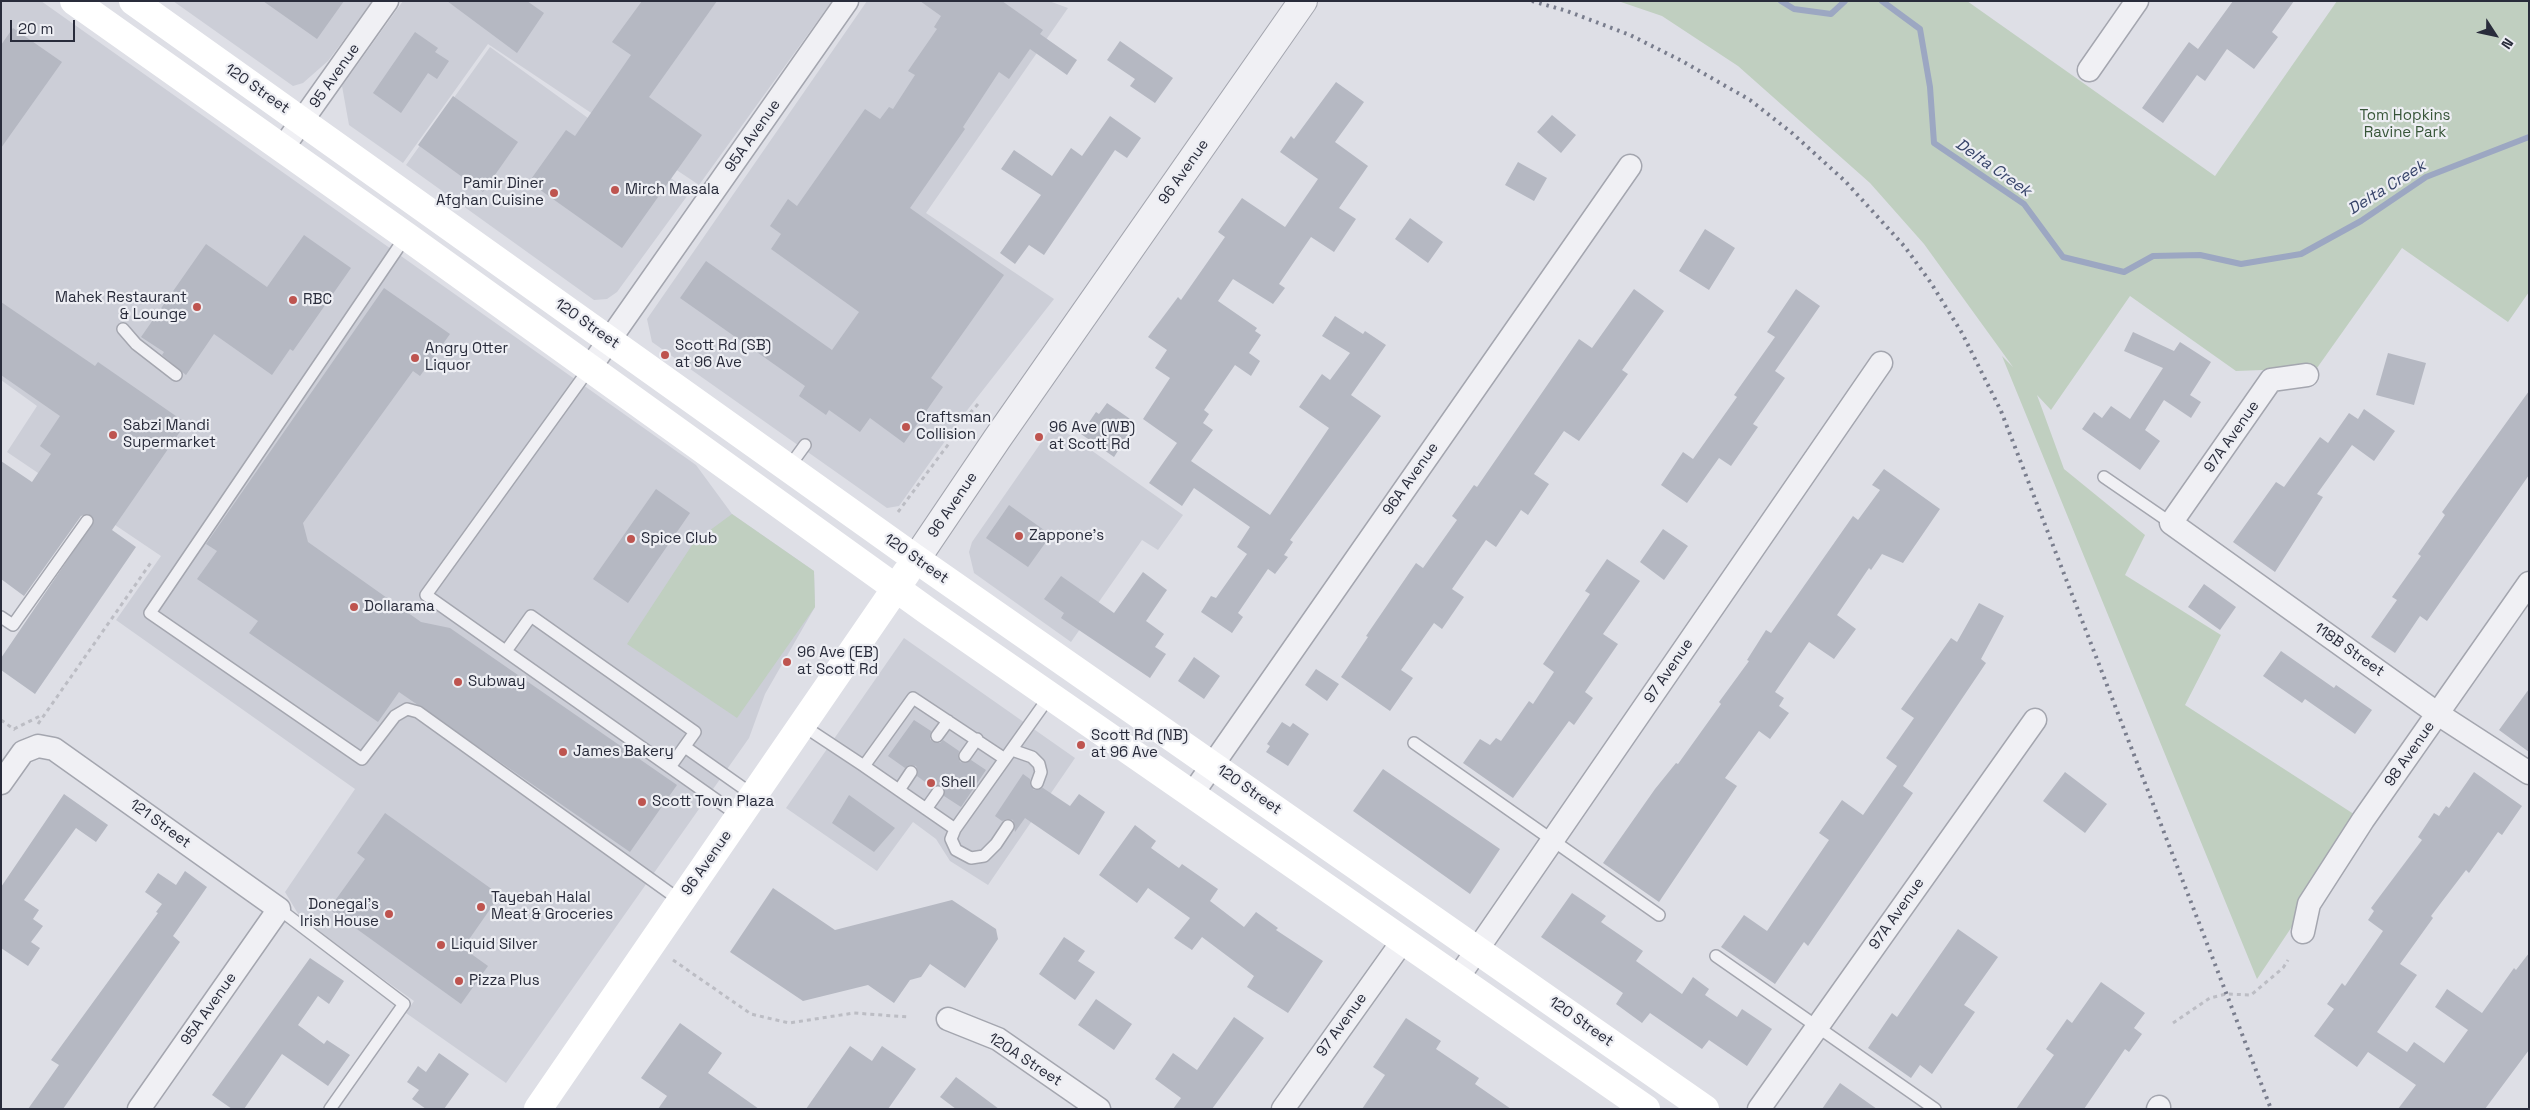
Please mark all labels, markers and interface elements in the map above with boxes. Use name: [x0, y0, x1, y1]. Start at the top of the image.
scale bar: [12, 10, 78, 42]
north arrow: [2470, 10, 2520, 60]
text: 20 m: [18, 19, 53, 38]
text: N: [2497, 35, 2517, 53]
street label: 95 Avenue: [306, 40, 364, 112]
street label: 120 Street: [221, 60, 293, 118]
street label: 95A Avenue: [721, 96, 785, 176]
park label: Tom Hopkins Ravine Park: [2360, 107, 2450, 142]
water label: Delta Creek: [1951, 135, 2035, 201]
street label: 96 Avenue: [1155, 136, 1213, 208]
water label: Delta Creek: [2345, 156, 2429, 220]
place label: Pamir Diner Afghan Cuisine: [436, 175, 544, 210]
place label: Mirch Masala: [625, 181, 719, 199]
marker: Mirch Masala: [609, 184, 621, 196]
marker: Pamir Diner Afghan Cuisine: [548, 187, 560, 199]
place label: Mahek Restaurant & Lounge: [55, 289, 187, 324]
place label: RBC: [303, 291, 332, 309]
marker: RBC: [287, 294, 299, 306]
street label: 120 Street: [551, 295, 623, 353]
marker: Mahek Restaurant & Lounge: [191, 301, 203, 313]
place label: Scott Rd (SB) at 96 Ave: [675, 337, 771, 372]
place label: Angry Otter Liquor: [425, 340, 508, 375]
marker: Scott Rd (SB) at 96 Ave: [659, 349, 671, 361]
marker: Angry Otter Liquor: [409, 352, 421, 364]
street label: 97A Avenue: [2201, 398, 2263, 476]
place label: Craftsman Collision: [916, 409, 991, 444]
place label: Sabzi Mandi Supermarket: [123, 417, 216, 452]
place label: 96 Ave (WB) at Scott Rd: [1049, 419, 1135, 454]
marker: Craftsman Collision: [900, 421, 912, 433]
marker: Sabzi Mandi Supermarket: [107, 429, 119, 441]
marker: 96 Ave (WB) at Scott Rd: [1033, 431, 1045, 443]
street label: 96A Avenue: [1379, 439, 1443, 519]
street label: 96 Avenue: [925, 469, 981, 541]
place label: Zappone's: [1029, 527, 1104, 545]
place label: Spice Club: [641, 530, 717, 548]
street label: 120 Street: [880, 530, 952, 588]
marker: Zappone's: [1013, 530, 1025, 542]
marker: Spice Club: [625, 533, 637, 545]
place label: Dollarama: [364, 598, 435, 616]
marker: Dollarama: [348, 601, 360, 613]
street label: 118B Street: [2310, 619, 2388, 681]
street label: 97 Avenue: [1641, 635, 1697, 707]
place label: 96 Ave (EB) at Scott Rd: [797, 644, 879, 679]
marker: 96 Ave (EB) at Scott Rd: [781, 656, 793, 668]
place label: Subway: [468, 673, 525, 691]
marker: Subway: [452, 676, 464, 688]
street label: 98 Avenue: [2381, 718, 2439, 790]
place label: Scott Rd (NB) at 96 Ave: [1091, 727, 1188, 762]
marker: Scott Rd (NB) at 96 Ave: [1075, 739, 1087, 751]
place label: James Bakery: [573, 743, 674, 761]
marker: James Bakery: [557, 746, 569, 758]
street label: 120 Street: [1213, 761, 1285, 819]
place label: Shell: [941, 774, 976, 792]
marker: Shell: [925, 777, 937, 789]
place label: Scott Town Plaza: [652, 793, 774, 811]
street label: 121 Street: [126, 796, 194, 852]
marker: Scott Town Plaza: [636, 796, 648, 808]
street label: 96 Avenue: [678, 827, 736, 899]
street label: 97A Avenue: [1866, 875, 1928, 953]
place label: Tayebah Halal Meat & Groceries: [491, 889, 613, 924]
place label: Donegal's Irish House: [300, 896, 379, 931]
marker: Tayebah Halal Meat & Groceries: [475, 901, 487, 913]
marker: Donegal's Irish House: [383, 908, 395, 920]
place label: Liquid Silver: [451, 936, 538, 954]
marker: Liquid Silver: [435, 939, 447, 951]
street label: 95A Avenue: [177, 969, 241, 1049]
place label: Pizza Plus: [469, 972, 540, 990]
marker: Pizza Plus: [453, 975, 465, 987]
street label: 97 Avenue: [1313, 990, 1371, 1060]
street label: 120 Street: [1545, 993, 1617, 1051]
street label: 120A Street: [985, 1030, 1065, 1090]

